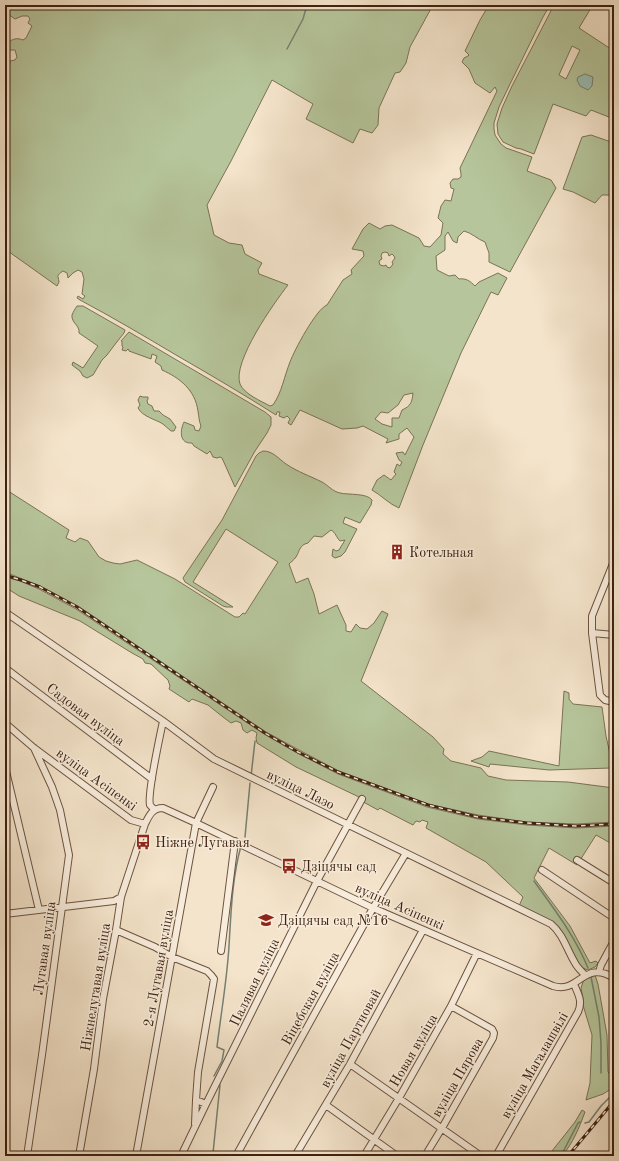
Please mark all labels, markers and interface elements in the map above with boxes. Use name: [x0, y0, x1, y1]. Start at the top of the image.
building icon: Котельная: [388, 543, 406, 561]
place label: Котельная: [409, 546, 474, 560]
street label: Садовая вуліца: [44, 681, 127, 749]
street label: вуліца Асіпенкі: [54, 746, 139, 814]
street label: вуліца Лазо: [264, 767, 337, 812]
bus stop icon: Ніжне Лугавая: [134, 833, 152, 851]
place label: Ніжне Лугавая: [155, 836, 250, 850]
bus stop icon: Дзіцячы сад: [280, 857, 298, 875]
place label: Дзіцячы сад: [301, 860, 376, 874]
street label: вуліца Асіпенкі: [353, 881, 446, 933]
street label: Лугавая вуліца: [31, 900, 59, 996]
street label: 2-я Лугавая вуліца: [142, 908, 176, 1028]
school or university icon: Дзіцячы сад №16: [257, 911, 275, 929]
place label: Дзіцячы сад №16: [278, 914, 388, 928]
street label: Ніжнелугавая вуліца: [79, 922, 113, 1052]
street label: Палявая вуліца: [228, 936, 282, 1029]
street label: Віцебская вуліца: [279, 949, 342, 1048]
street label: вуліца Партновай: [318, 987, 384, 1090]
street label: вуліца Магалашвілі: [499, 1010, 571, 1121]
street label: Новая вуліца: [387, 1012, 440, 1089]
street label: вуліца Пярова: [430, 1035, 486, 1119]

